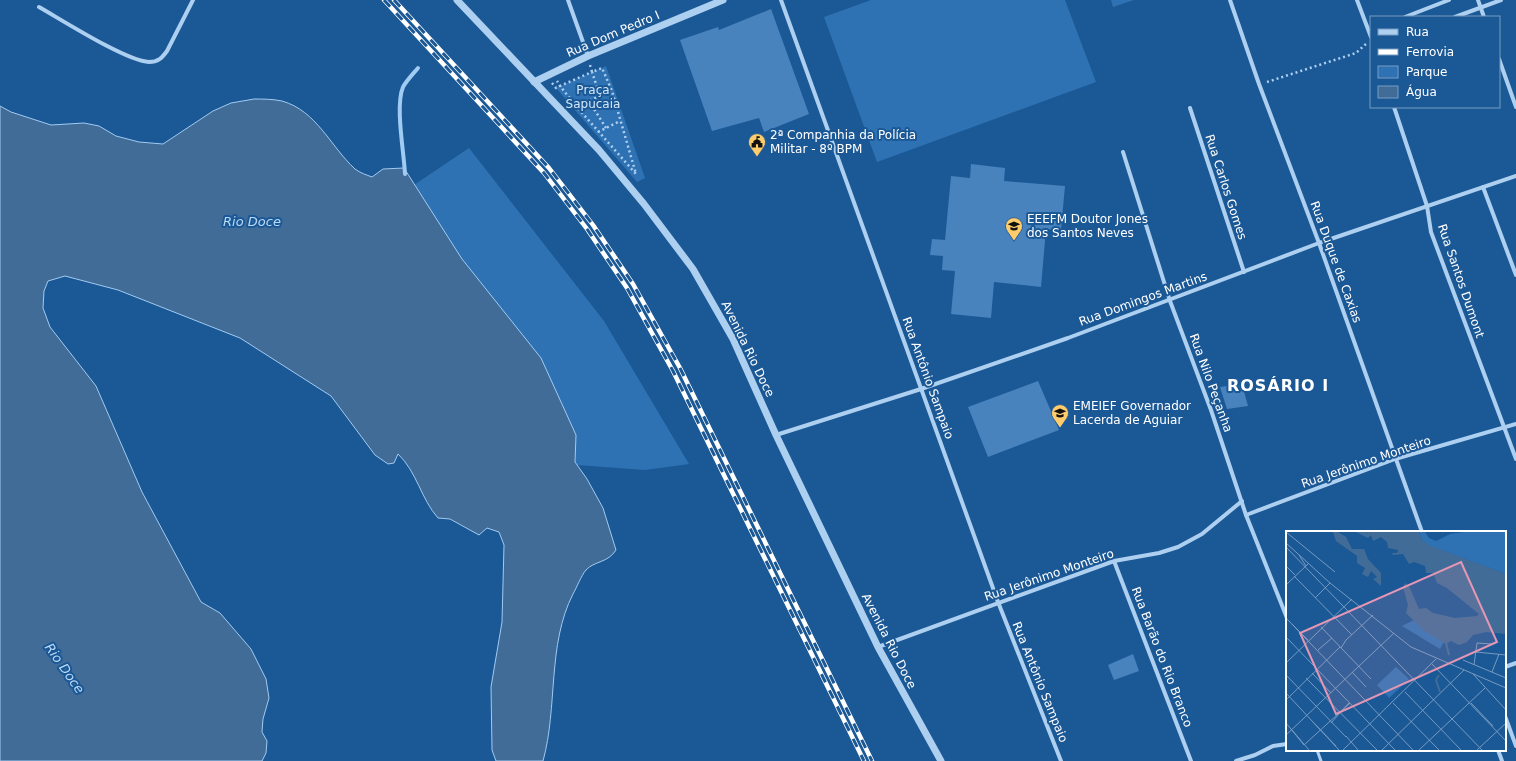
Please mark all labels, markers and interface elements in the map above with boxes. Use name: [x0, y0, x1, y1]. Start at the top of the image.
street label: Rua Dom Pedro I: [564, 8, 662, 60]
legend: [1370, 16, 1500, 108]
text: Rua: [1406, 25, 1429, 39]
text: Ferrovia: [1406, 45, 1454, 59]
text: Parque: [1406, 65, 1447, 79]
park label: Praça Sapucaia: [566, 83, 620, 111]
text: Água: [1406, 84, 1437, 99]
place label: 2ª Companhia da Polícia Militar - 8º BPM: [770, 128, 916, 156]
public building icon: 2ª Companhia da Polícia Militar - 8º BPM: [747, 132, 767, 157]
street label: Rua Carlos Gomes: [1202, 133, 1250, 241]
street label: Rua Duque de Caxias: [1307, 199, 1365, 325]
place label: EEEFM Doutor Jones dos Santos Neves: [1027, 212, 1148, 240]
water label: Rio Doce: [223, 214, 281, 229]
school or university icon: EEEFM Doutor Jones dos Santos Neves: [1004, 216, 1024, 241]
street label: Rua Santos Dumont: [1435, 222, 1487, 340]
street label: Rua Domingos Martins: [1077, 269, 1209, 329]
street label: Avenida Rio Doce: [719, 299, 777, 399]
street label: Rua Antônio Sampaio: [899, 315, 957, 441]
street label: Rua Nilo Peçanha: [1187, 332, 1235, 434]
district label: ROSÁRIO I: [1227, 376, 1329, 395]
place label: EMEIEF Governador Lacerda de Aguiar: [1073, 399, 1191, 427]
school or university icon: EMEIEF Governador Lacerda de Aguiar: [1050, 403, 1070, 428]
street label: Rua Jerônimo Monteiro: [1299, 433, 1433, 491]
inset map: [1286, 531, 1506, 751]
street label: Rua Jerônimo Monteiro: [982, 546, 1116, 604]
street label: Rua Barão do Rio Branco: [1129, 585, 1195, 729]
street label: Avenida Rio Doce: [859, 591, 919, 691]
street label: Rua Antônio Sampaio: [1009, 620, 1071, 744]
water label: Rio Doce: [42, 640, 87, 696]

